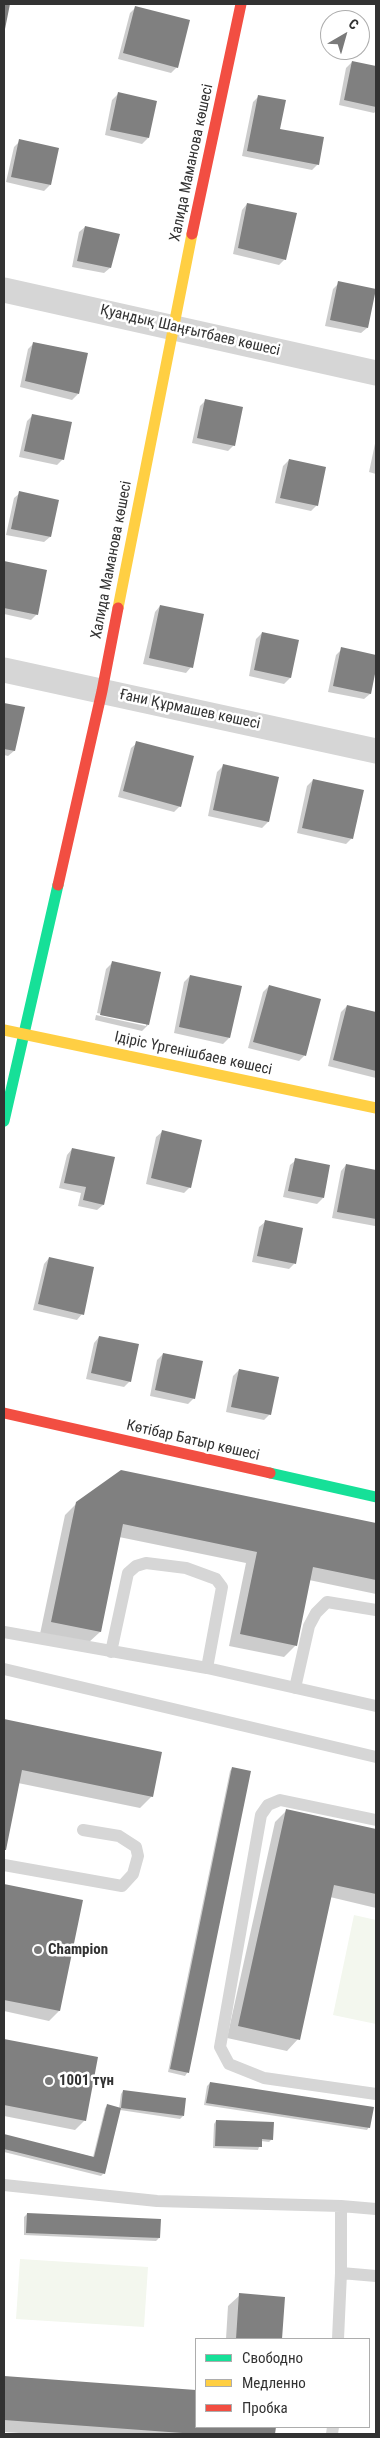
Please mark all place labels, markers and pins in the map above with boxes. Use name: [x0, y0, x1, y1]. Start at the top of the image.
place label: Champion: [48, 1941, 108, 1959]
marker: Champion: [32, 1944, 44, 1956]
place label: 1001 түн: [59, 2072, 114, 2090]
marker: 1001 түн: [43, 2075, 55, 2087]

